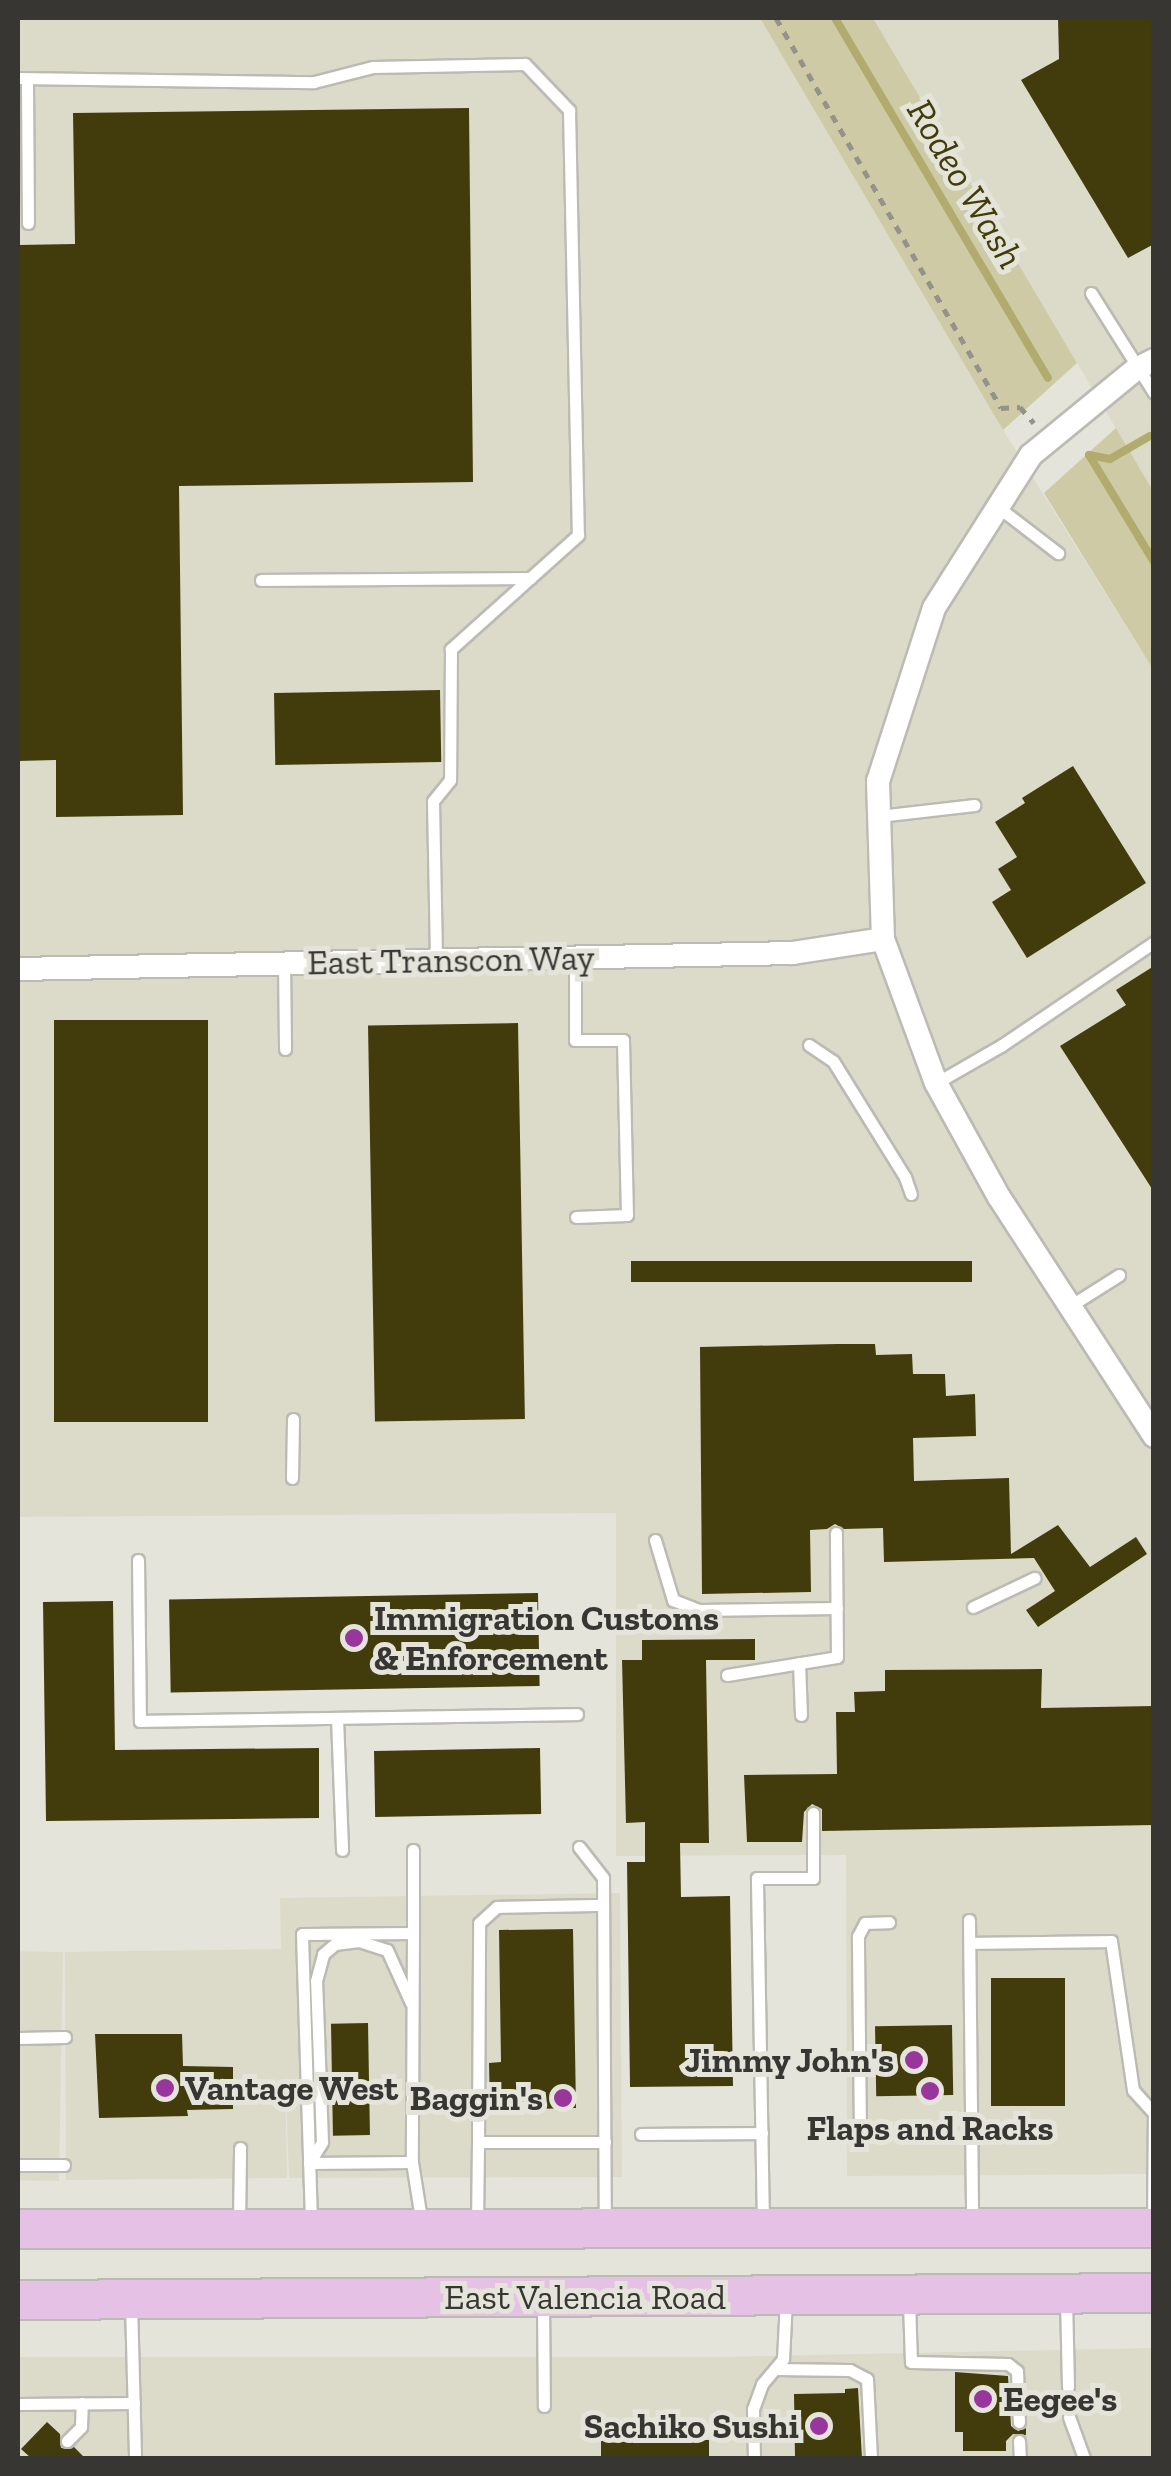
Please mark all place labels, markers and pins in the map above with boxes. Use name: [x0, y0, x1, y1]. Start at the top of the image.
place label: Immigration Customs & Enforcement: [374, 1597, 719, 1679]
marker: Immigration Customs & Enforcement: [343, 1627, 365, 1649]
place label: Jimmy John's: [683, 2039, 894, 2081]
marker: Jimmy John's: [903, 2049, 925, 2071]
place label: Vantage West: [185, 2067, 399, 2109]
marker: Vantage West: [154, 2077, 176, 2099]
place label: Baggin's: [410, 2077, 543, 2119]
marker: Flaps and Racks: [919, 2080, 941, 2102]
marker: Baggin's: [552, 2087, 574, 2109]
place label: Flaps and Racks: [806, 2107, 1054, 2149]
place label: Eegee's: [1003, 2378, 1117, 2420]
marker: Eegee's: [972, 2388, 994, 2410]
place label: Sachiko Sushi: [584, 2405, 799, 2447]
marker: Sachiko Sushi: [808, 2415, 830, 2437]

